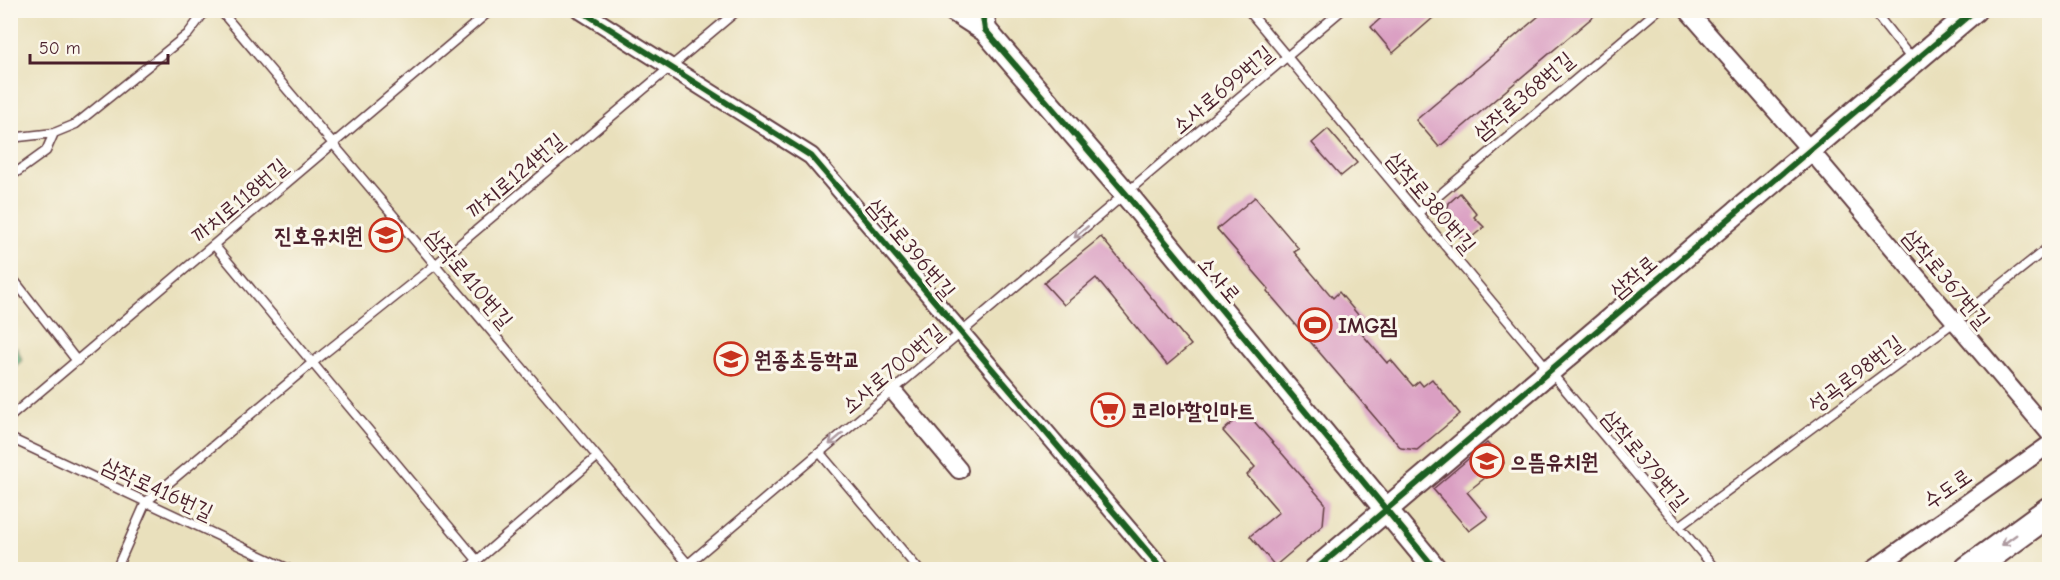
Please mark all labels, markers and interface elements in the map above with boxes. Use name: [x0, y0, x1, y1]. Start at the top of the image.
scale bar: [30, 27, 168, 65]
text: 50 m: [39, 38, 81, 59]
street label: 소사로699번길: [1167, 40, 1279, 140]
street label: 삼작로368번길: [1468, 46, 1579, 145]
street label: 까치로124번길: [462, 127, 570, 224]
street label: 삼작로380번길: [1381, 147, 1481, 259]
street label: 까치로118번길: [186, 153, 293, 248]
street label: 삼작로396번길: [862, 193, 961, 304]
school or university icon: 진호유치원: [368, 217, 404, 253]
place label: 진호유치원: [274, 223, 363, 249]
street label: 삼작로410번길: [420, 224, 518, 334]
street label: 삼작로367번길: [1897, 224, 1996, 334]
one-way arrow: [1074, 225, 1089, 239]
street label: 삼작로: [1605, 250, 1662, 304]
street label: 소사로: [1192, 251, 1246, 308]
sports icon: IMG짐: [1297, 307, 1333, 343]
place label: IMG짐: [1338, 313, 1398, 339]
street label: 소사로700번길: [836, 318, 949, 419]
street label: 성곡로98번길: [1803, 330, 1908, 418]
school or university icon: 원종초등학교: [713, 341, 749, 377]
place label: 원종초등학교: [754, 347, 860, 373]
supermarket icon: 코리아할인마트: [1090, 392, 1126, 428]
place label: 코리아할인마트: [1131, 398, 1255, 424]
street label: 삼작로379번길: [1596, 405, 1694, 515]
one-way arrow: [829, 432, 844, 446]
school or university icon: 으뜸유치원: [1469, 443, 1505, 479]
place label: 으뜸유치원: [1510, 449, 1599, 475]
street label: 삼작로416번길: [98, 452, 218, 526]
street label: 수도로: [1918, 463, 1977, 515]
one-way arrow: [2002, 534, 2018, 546]

